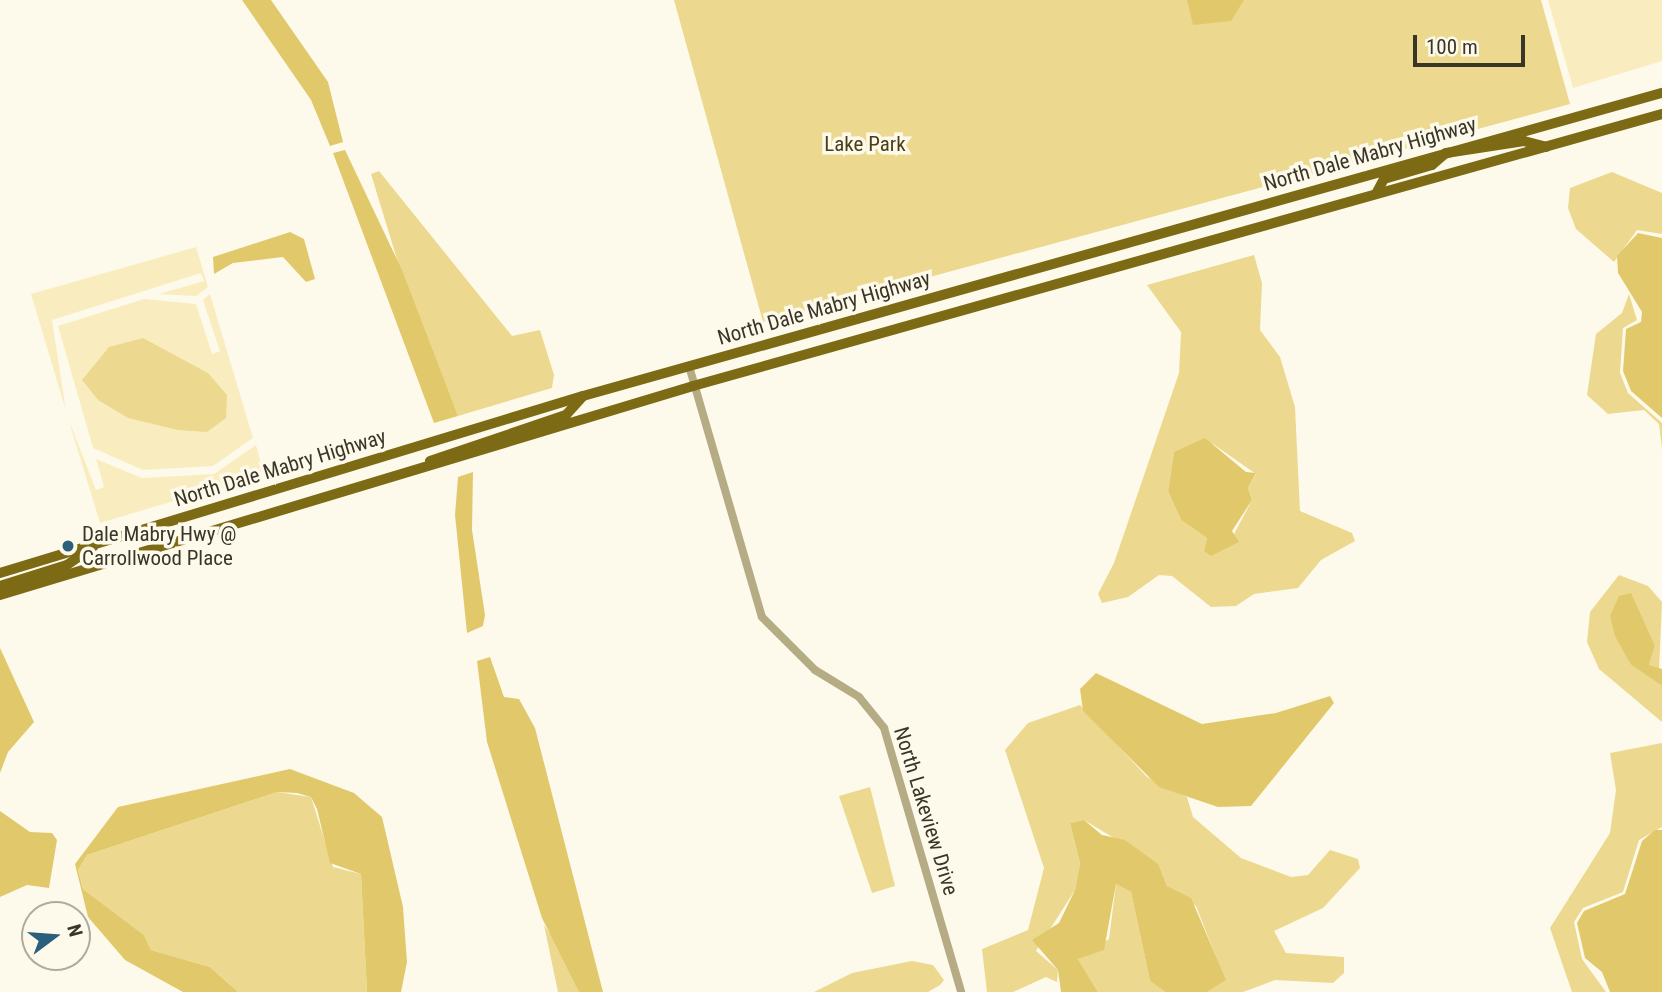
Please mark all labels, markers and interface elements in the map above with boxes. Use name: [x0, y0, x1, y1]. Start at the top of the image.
scale bar: [1417, 21, 1529, 65]
text: 100 m: [1426, 35, 1478, 59]
street label: North Dale Mabry Highway: [1261, 112, 1479, 196]
park label: Lake Park: [824, 131, 906, 157]
street label: North Dale Mabry Highway: [715, 266, 933, 350]
street label: North Dale Mabry Highway: [171, 424, 389, 512]
place label: Dale Mabry Hwy @ Carrollwood Place: [82, 521, 236, 571]
marker: Dale Mabry Hwy @ Carrollwood Place: [60, 538, 76, 554]
street label: North Lakeview Drive: [888, 724, 964, 898]
north arrow: [21, 901, 91, 971]
text: N: [62, 922, 87, 939]

